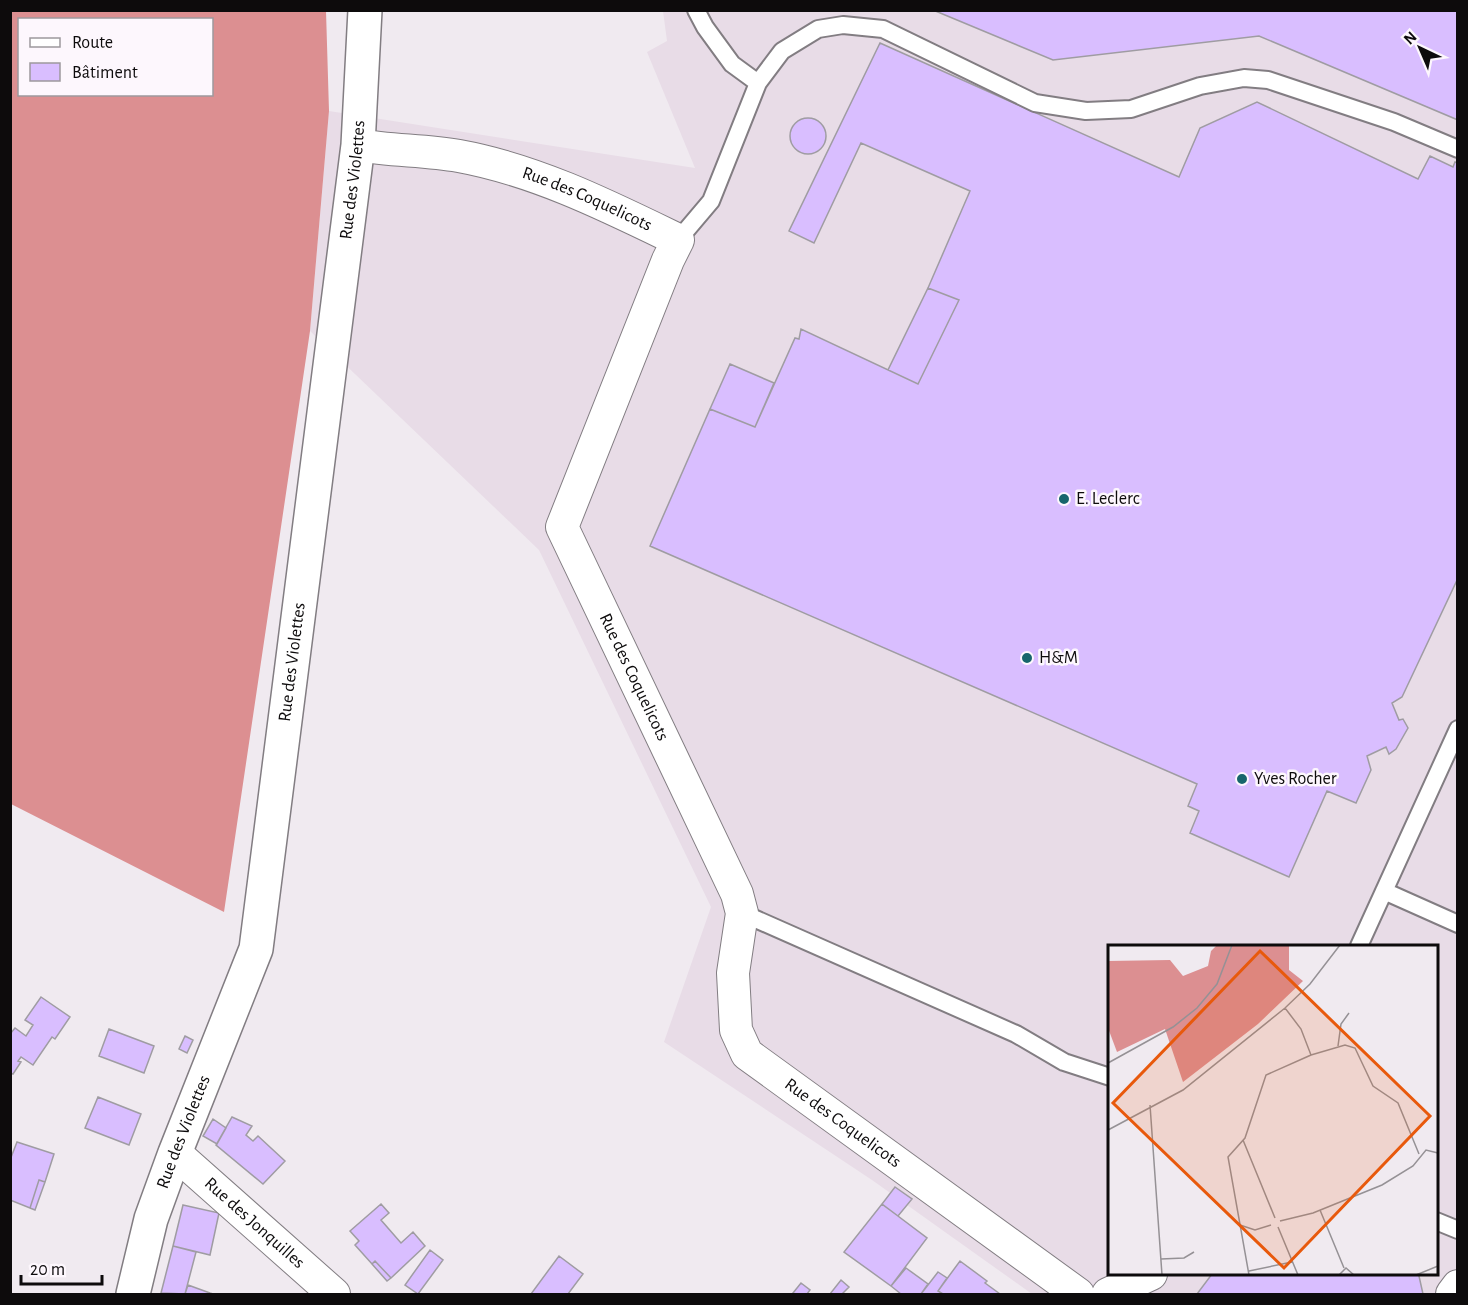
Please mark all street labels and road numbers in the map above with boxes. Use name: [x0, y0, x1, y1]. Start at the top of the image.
street label: Rue des Violettes: [337, 120, 368, 241]
street label: Rue des Coquelicots: [520, 164, 655, 235]
street label: Rue des Violettes: [276, 602, 309, 723]
street label: Rue des Coquelicots: [596, 611, 672, 744]
street label: Rue des Violettes: [154, 1073, 214, 1191]
street label: Rue des Coquelicots: [781, 1075, 904, 1171]
street label: Rue des Jonquilles: [201, 1174, 308, 1272]

